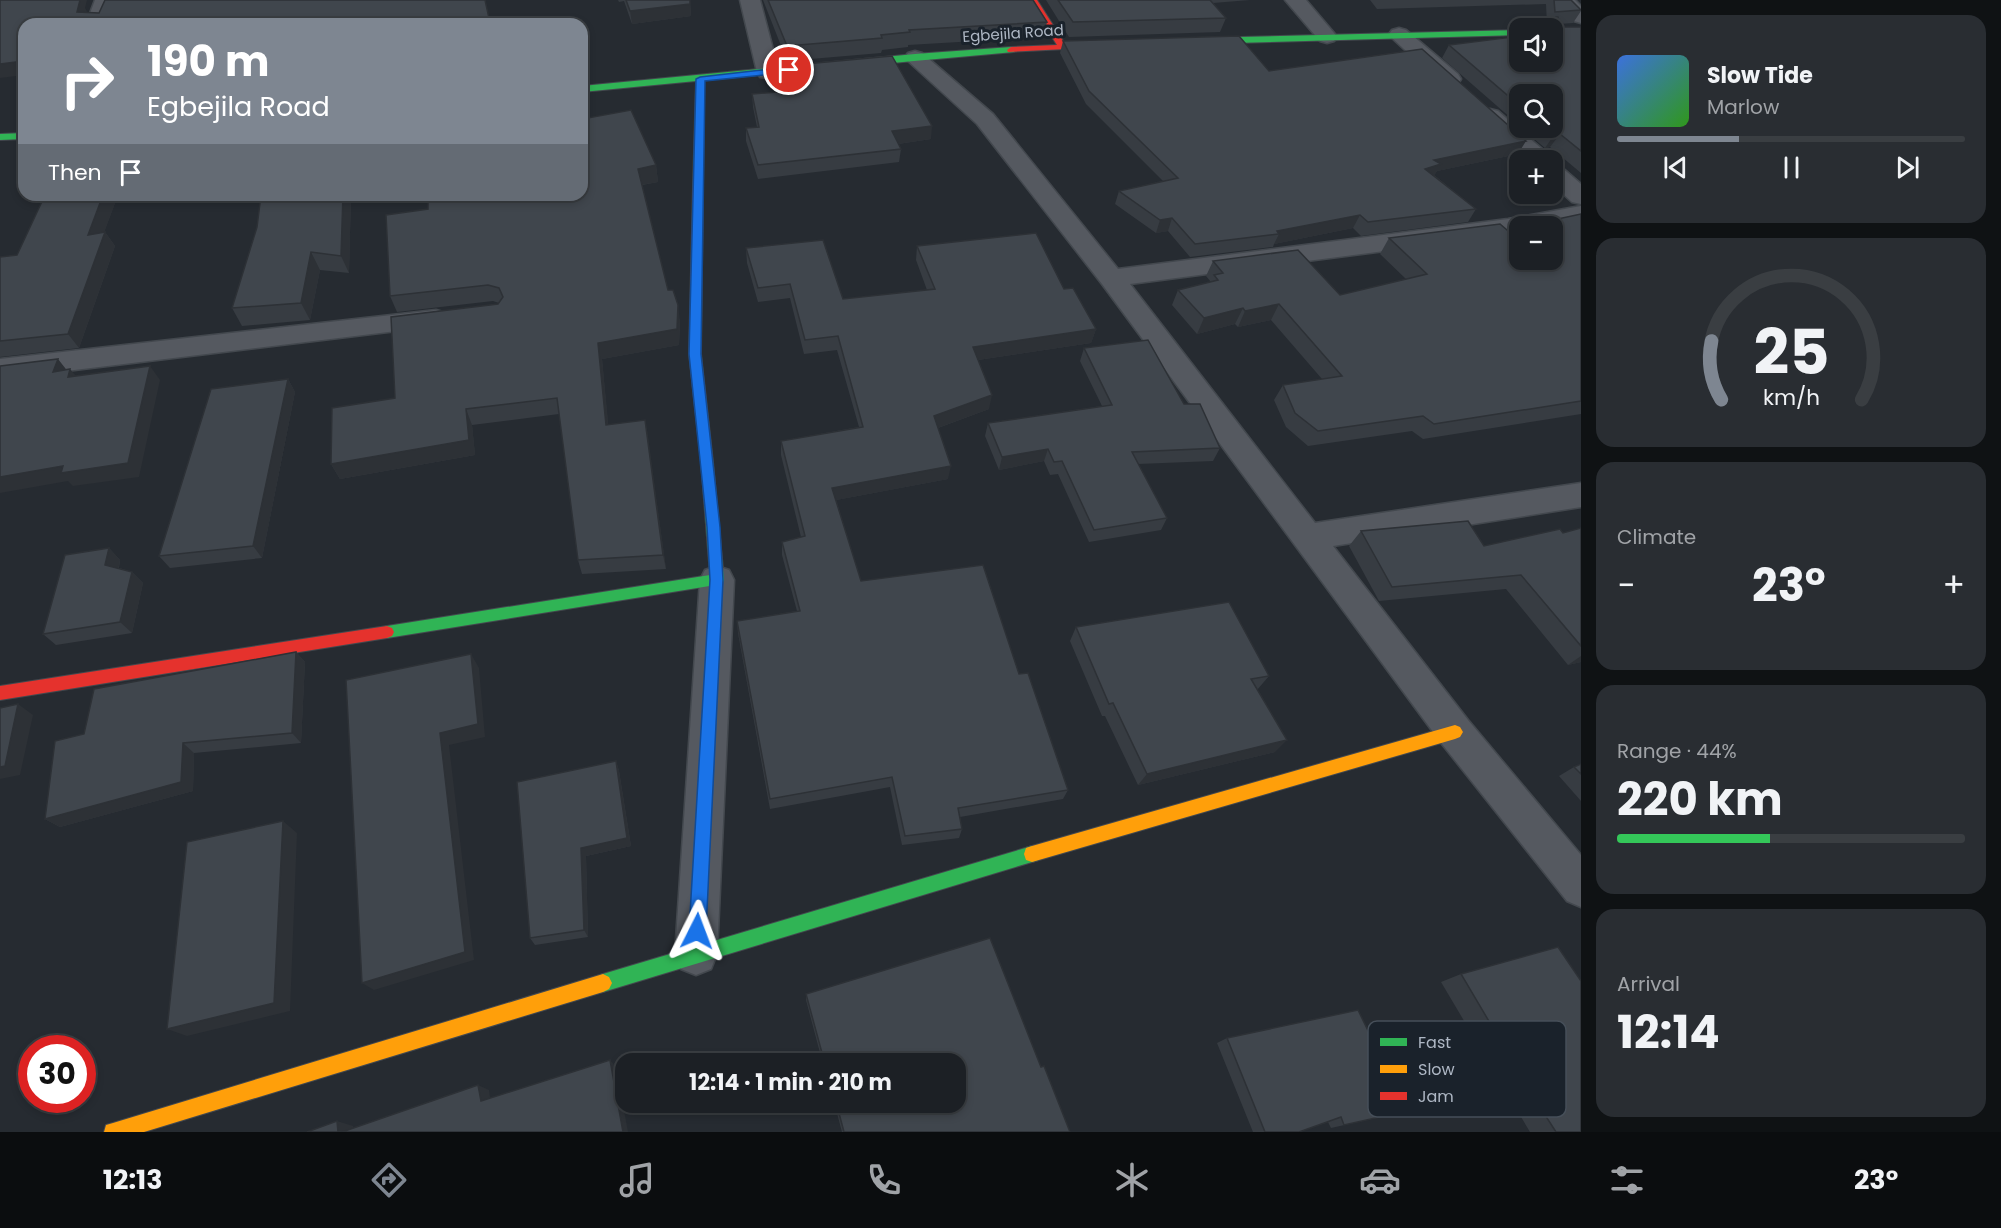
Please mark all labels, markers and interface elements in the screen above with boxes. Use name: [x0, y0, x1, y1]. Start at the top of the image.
map controls: [1509, 18, 1563, 270]
button: sound: [1509, 18, 1563, 72]
street label: Egbejila Road: [962, 19, 1064, 47]
text: 190 m: [147, 32, 269, 91]
icon: right: [48, 42, 126, 120]
pin: [763, 44, 814, 95]
icon: arrive: [772, 53, 805, 86]
text: Slow Tide: [1707, 60, 1813, 91]
button: search: [1509, 84, 1563, 138]
text: Egbejila Road: [147, 88, 330, 125]
text: Marlow: [1707, 93, 1779, 121]
button: +: [1509, 150, 1563, 204]
icon: previous: [1659, 151, 1692, 184]
icon: pause: [1775, 151, 1808, 184]
icon: next: [1891, 151, 1924, 184]
icon: arrive: [114, 156, 147, 189]
text: Then: [48, 157, 102, 188]
button: −: [1509, 216, 1563, 270]
text: 25: [1753, 308, 1829, 396]
text: km/h: [1762, 382, 1820, 413]
text: Climate: [1617, 523, 1696, 551]
text: 23°: [1752, 554, 1826, 617]
text: −: [1617, 562, 1635, 609]
text: +: [1942, 562, 1965, 609]
text: Range · 44%: [1617, 737, 1737, 765]
text: 220 km: [1617, 768, 1783, 831]
position arrow: [665, 899, 729, 963]
text: Arrival: [1617, 970, 1680, 998]
text: 12:14: [1617, 1001, 1720, 1064]
legend: [1368, 1021, 1566, 1117]
text: Fast: [1418, 1031, 1451, 1054]
speed limit sign: 30: [18, 1035, 96, 1113]
text: Slow: [1418, 1058, 1455, 1081]
text: 12:14 · 1 min · 210 m: [689, 1067, 892, 1098]
text: Jam: [1418, 1085, 1454, 1108]
icon: directions: [368, 1159, 410, 1201]
icon: music: [616, 1159, 658, 1201]
icon: phone: [863, 1159, 905, 1201]
icon: climate: [1111, 1159, 1153, 1201]
icon: car: [1359, 1159, 1401, 1201]
icon: filters: [1606, 1159, 1648, 1201]
text: 12:13: [103, 1161, 163, 1198]
text: 23°: [1854, 1161, 1898, 1198]

